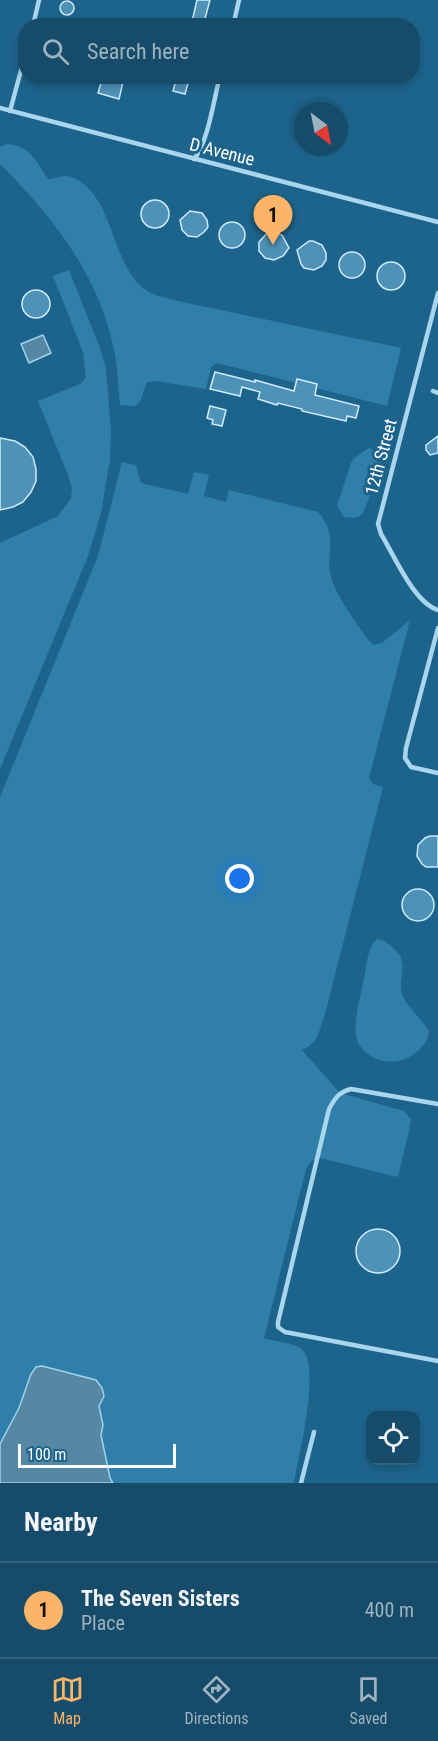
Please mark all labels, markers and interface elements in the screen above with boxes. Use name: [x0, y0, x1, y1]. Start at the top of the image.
search box: [18, 18, 420, 84]
icon: search: [39, 35, 72, 68]
text: Search here: [87, 39, 189, 64]
north arrow: [294, 102, 348, 156]
street label: D Avenue: [187, 133, 257, 170]
pin: 1: [254, 196, 292, 245]
street label: 12th Street: [360, 416, 401, 497]
your location: [225, 864, 254, 893]
map controls: [366, 1411, 420, 1465]
button: locate: [366, 1411, 420, 1465]
scale bar: [18, 1441, 176, 1468]
text: 100 m: [27, 1445, 66, 1464]
text: Nearby: [24, 1507, 98, 1537]
text: The Seven Sisters: [81, 1586, 240, 1611]
text: 1: [38, 1598, 49, 1622]
text: 400 m: [365, 1598, 414, 1622]
text: Place: [81, 1611, 125, 1635]
tab: Map: [51, 1673, 84, 1728]
tab: Directions: [185, 1673, 248, 1728]
tab: Saved: [349, 1673, 387, 1728]

